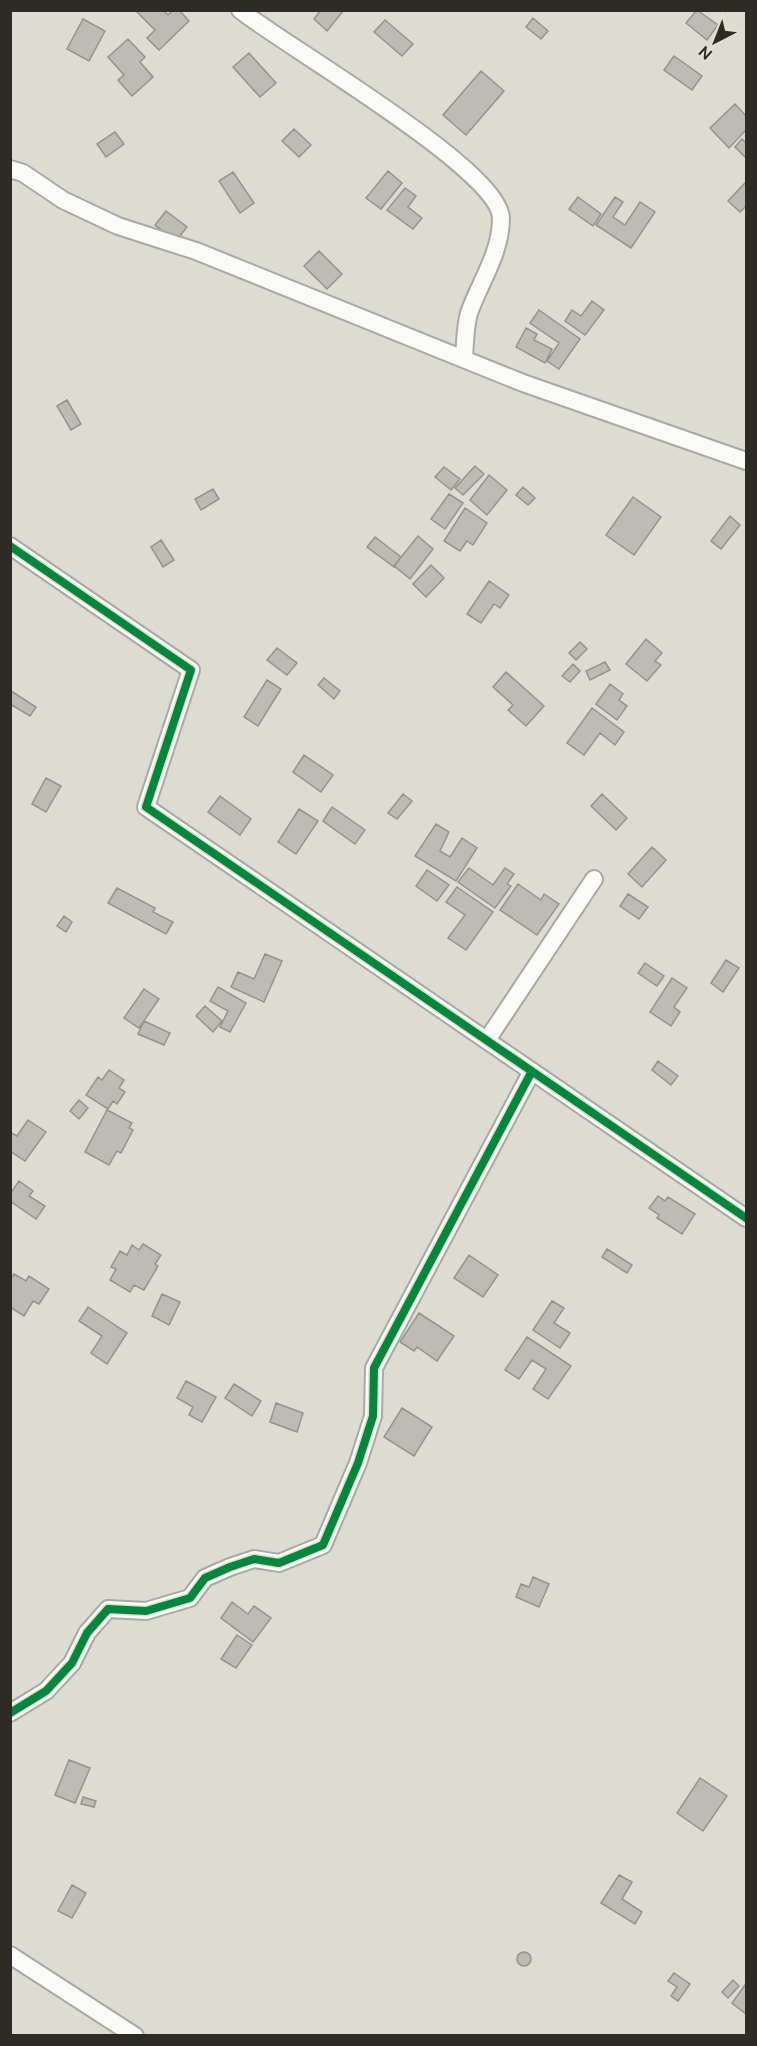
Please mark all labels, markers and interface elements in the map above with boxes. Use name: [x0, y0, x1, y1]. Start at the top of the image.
north arrow: [685, 12, 745, 72]
text: N: [695, 42, 715, 64]

